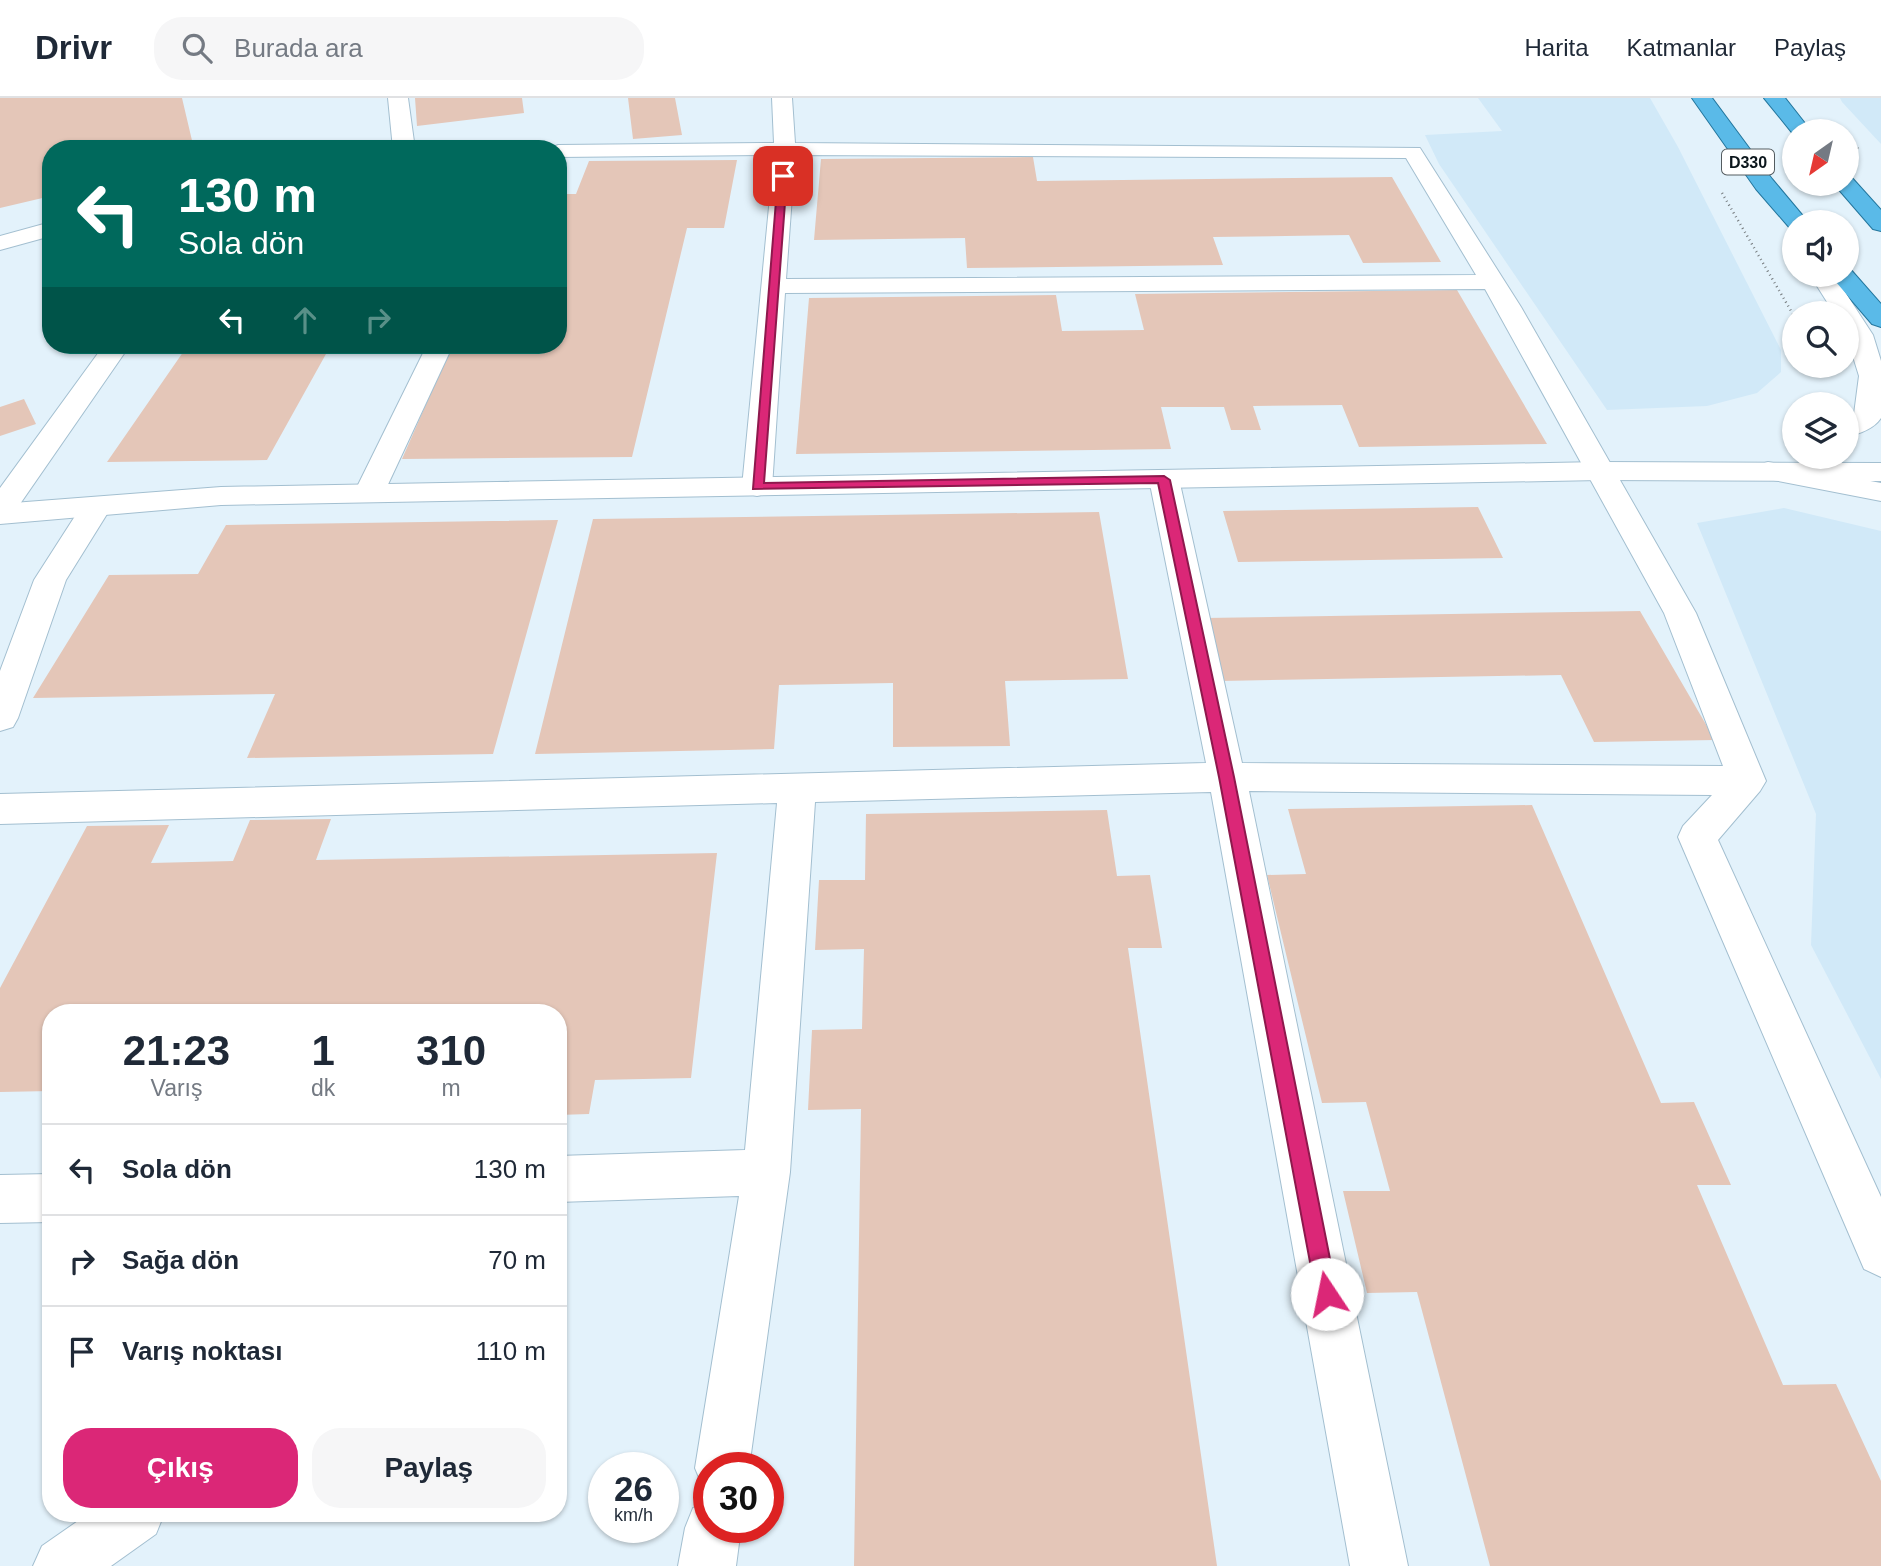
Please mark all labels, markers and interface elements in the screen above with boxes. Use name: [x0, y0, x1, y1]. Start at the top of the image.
search box: [154, 17, 644, 80]
text: Drivr: [35, 29, 112, 66]
icon: search: [178, 29, 216, 67]
text: Burada ara: [234, 33, 363, 63]
text: Harita: [1525, 34, 1589, 61]
text: Katmanlar: [1627, 34, 1736, 61]
text: Paylaş: [1774, 34, 1846, 61]
north arrow: [1782, 119, 1858, 196]
map controls: [1782, 119, 1859, 469]
pin: [753, 146, 813, 206]
road number: D330: [1722, 150, 1774, 174]
icon: arrive: [764, 157, 802, 195]
icon: left: [63, 168, 154, 259]
text: 130 m: [178, 168, 317, 222]
button: sound: [1782, 210, 1859, 287]
text: Sola dön: [178, 225, 304, 261]
icon: left: [213, 301, 251, 339]
icon: ahead: [286, 301, 324, 339]
icon: right: [359, 301, 397, 339]
button: search: [1782, 301, 1859, 378]
button: layers: [1782, 392, 1859, 469]
text: 21:23: [123, 1027, 230, 1074]
text: 1: [311, 1027, 335, 1074]
text: 310: [416, 1027, 486, 1074]
text: Varış: [151, 1075, 203, 1101]
text: dk: [311, 1075, 335, 1101]
text: m: [442, 1075, 461, 1101]
icon: left: [63, 1151, 101, 1189]
text: Sola dön: [122, 1154, 232, 1184]
text: 130 m: [474, 1154, 546, 1184]
icon: right: [63, 1242, 101, 1280]
text: Sağa dön: [122, 1245, 239, 1275]
text: 70 m: [488, 1245, 546, 1275]
position arrow: [1290, 1257, 1364, 1331]
icon: arrive: [63, 1333, 101, 1371]
text: Varış noktası: [122, 1336, 282, 1366]
text: 110 m: [476, 1336, 546, 1366]
button: Çıkış: [63, 1428, 298, 1508]
button: Paylaş: [312, 1428, 546, 1508]
speed limit sign: 30: [693, 1452, 784, 1543]
text: 26: [614, 1469, 653, 1508]
text: km/h: [614, 1505, 653, 1525]

